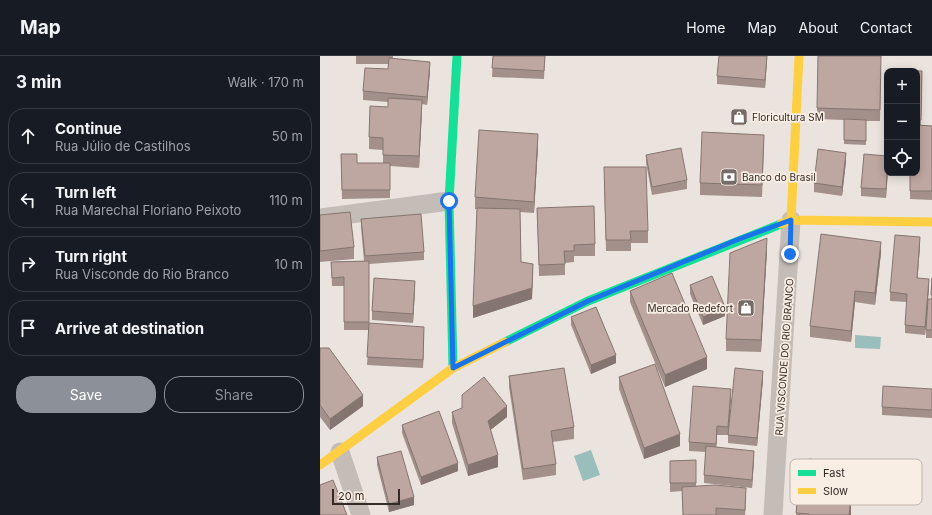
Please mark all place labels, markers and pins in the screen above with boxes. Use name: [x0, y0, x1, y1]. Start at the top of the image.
shop icon: Floricultura SM: [729, 107, 749, 127]
place label: Floricultura SM: [752, 111, 824, 123]
bank icon: Banco do Brasil: [719, 167, 739, 187]
place label: Banco do Brasil: [742, 171, 816, 183]
shop icon: Mercado Redefort: [736, 298, 756, 318]
place label: Mercado Redefort: [648, 302, 734, 314]

